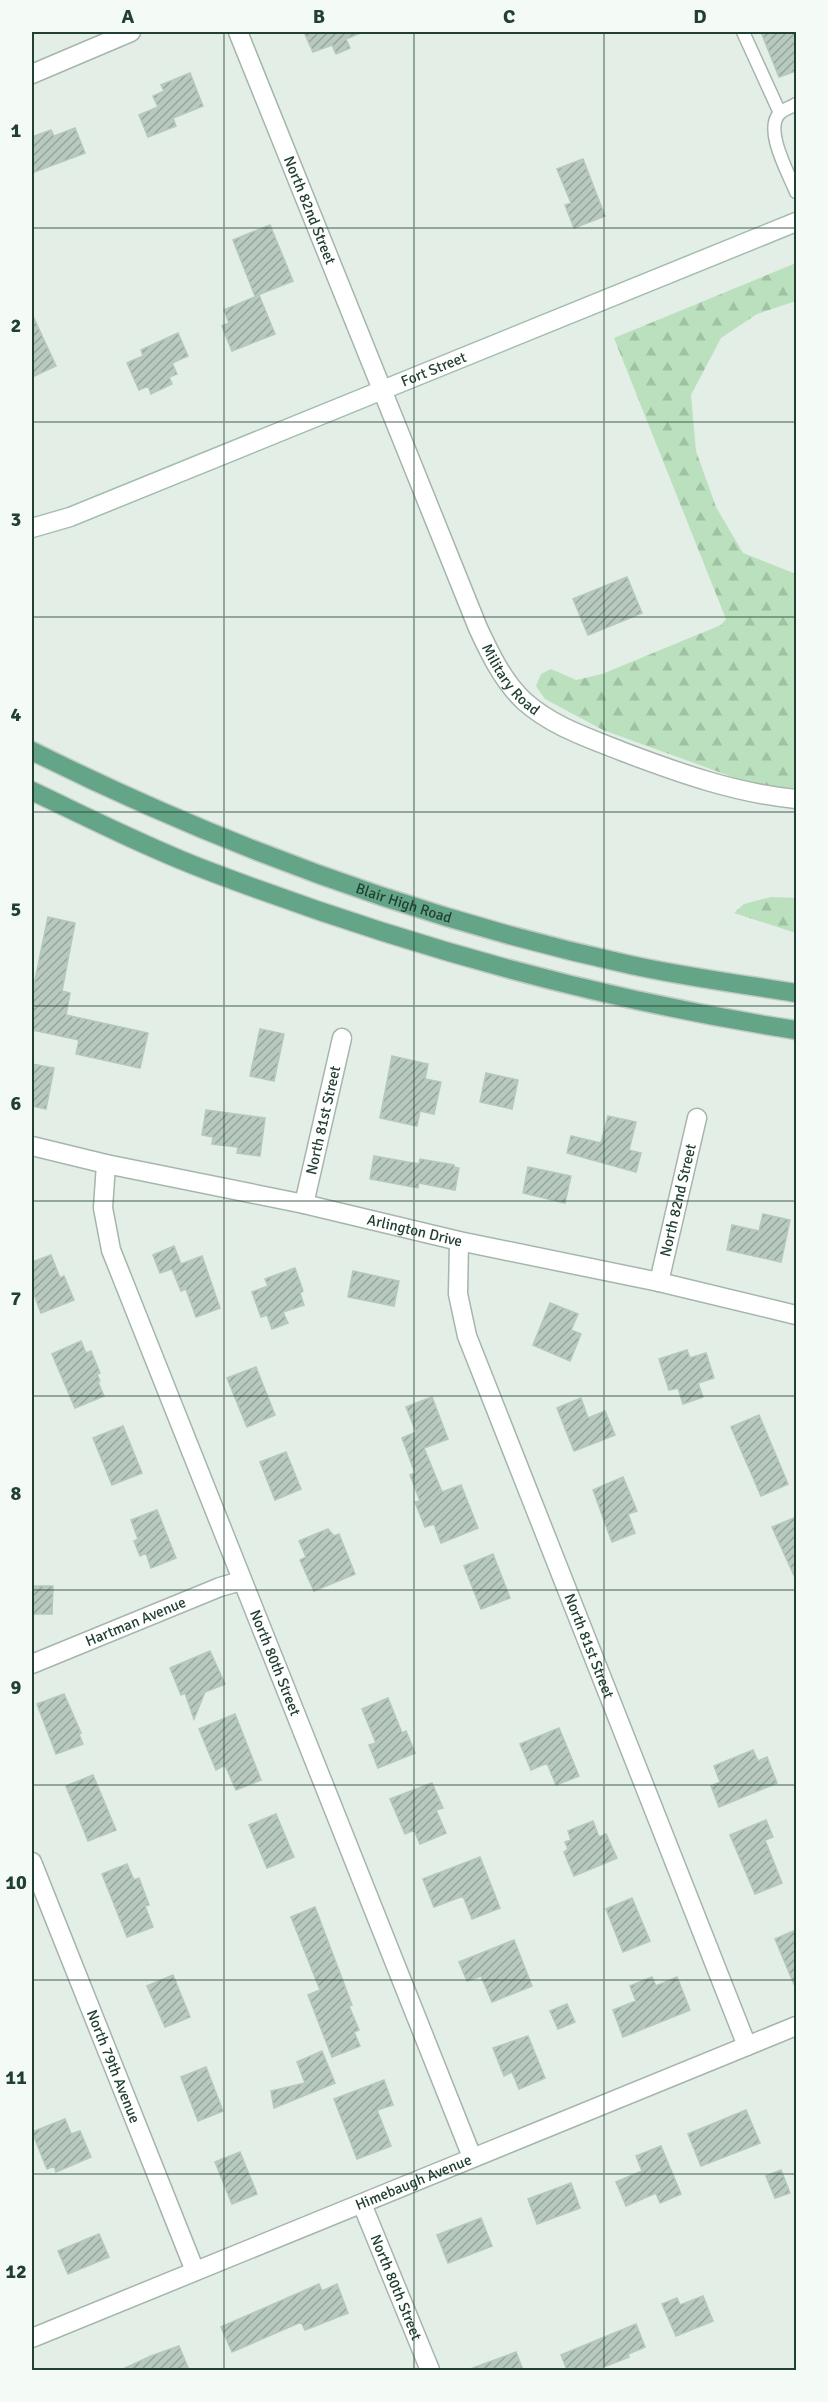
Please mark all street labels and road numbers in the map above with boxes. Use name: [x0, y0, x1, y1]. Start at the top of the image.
street label: North 82nd Street: [280, 153, 340, 267]
street label: Fort Street: [398, 348, 469, 391]
street label: Military Road: [478, 641, 543, 719]
street label: Blair High Road: [353, 879, 454, 927]
street label: North 81st Street: [302, 1064, 344, 1176]
street label: North 82nd Street: [656, 1142, 700, 1258]
street label: Arlington Drive: [365, 1210, 464, 1250]
street label: North 81st Street: [560, 1591, 618, 1701]
street label: Hartman Avenue: [83, 1593, 188, 1650]
street label: North 80th Street: [246, 1607, 304, 1718]
street label: North 79th Avenue: [83, 2007, 144, 2126]
street label: Himebaugh Avenue: [353, 2151, 474, 2214]
street label: North 80th Street: [366, 2232, 426, 2343]

